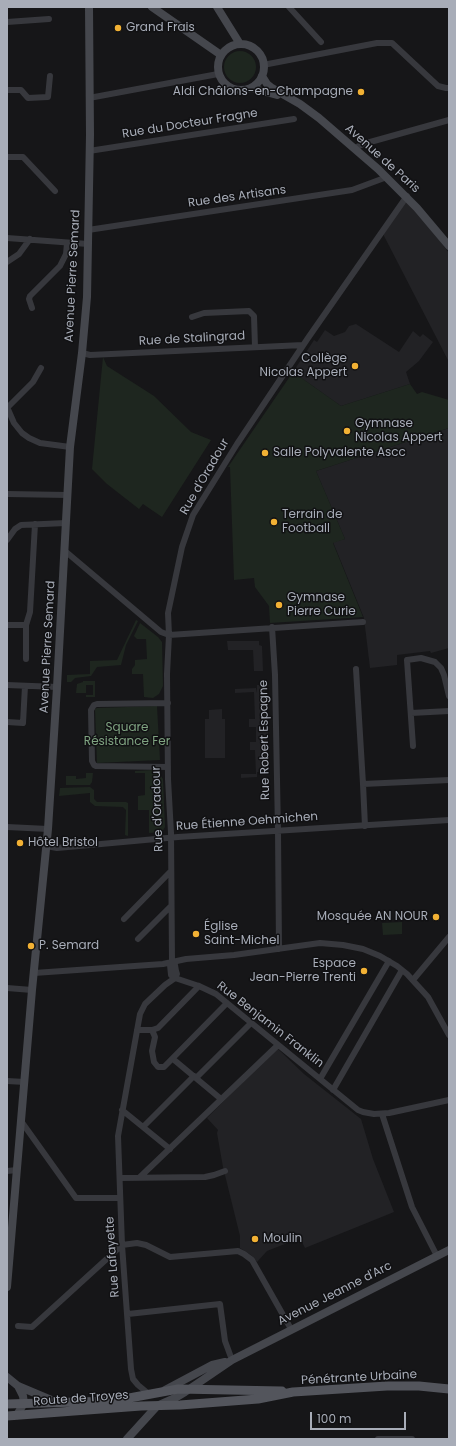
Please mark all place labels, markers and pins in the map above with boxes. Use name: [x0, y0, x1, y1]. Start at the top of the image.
place label: Grand Frais: [126, 21, 195, 35]
marker: Grand Frais: [113, 23, 123, 33]
place label: Aldi Châlons-en-Champagne: [173, 85, 353, 99]
marker: Aldi Châlons-en-Champagne: [356, 87, 366, 97]
place label: Collège Nicolas Appert: [260, 352, 347, 380]
marker: Collège Nicolas Appert: [350, 361, 360, 371]
place label: Gymnase Nicolas Appert: [355, 417, 442, 445]
marker: Gymnase Nicolas Appert: [342, 426, 352, 436]
place label: Salle Polyvalente Ascc: [273, 446, 406, 460]
marker: Salle Polyvalente Ascc: [260, 448, 270, 458]
place label: Terrain de Football: [282, 508, 342, 536]
marker: Terrain de Football: [269, 517, 279, 527]
place label: Gymnase Pierre Curie: [287, 591, 356, 619]
marker: Gymnase Pierre Curie: [274, 600, 284, 610]
place label: Hôtel Bristol: [28, 836, 98, 850]
marker: Hôtel Bristol: [15, 838, 25, 848]
place label: Mosquée AN NOUR: [317, 910, 428, 924]
marker: Mosquée AN NOUR: [431, 912, 441, 922]
place label: Église Saint-Michel: [204, 920, 279, 948]
marker: Église Saint-Michel: [191, 929, 201, 939]
place label: P. Semard: [39, 939, 99, 953]
marker: P. Semard: [26, 941, 36, 951]
place label: Espace Jean-Pierre Trenti: [249, 957, 356, 985]
marker: Espace Jean-Pierre Trenti: [359, 966, 369, 976]
place label: Moulin: [263, 1232, 302, 1246]
marker: Moulin: [250, 1234, 260, 1244]

